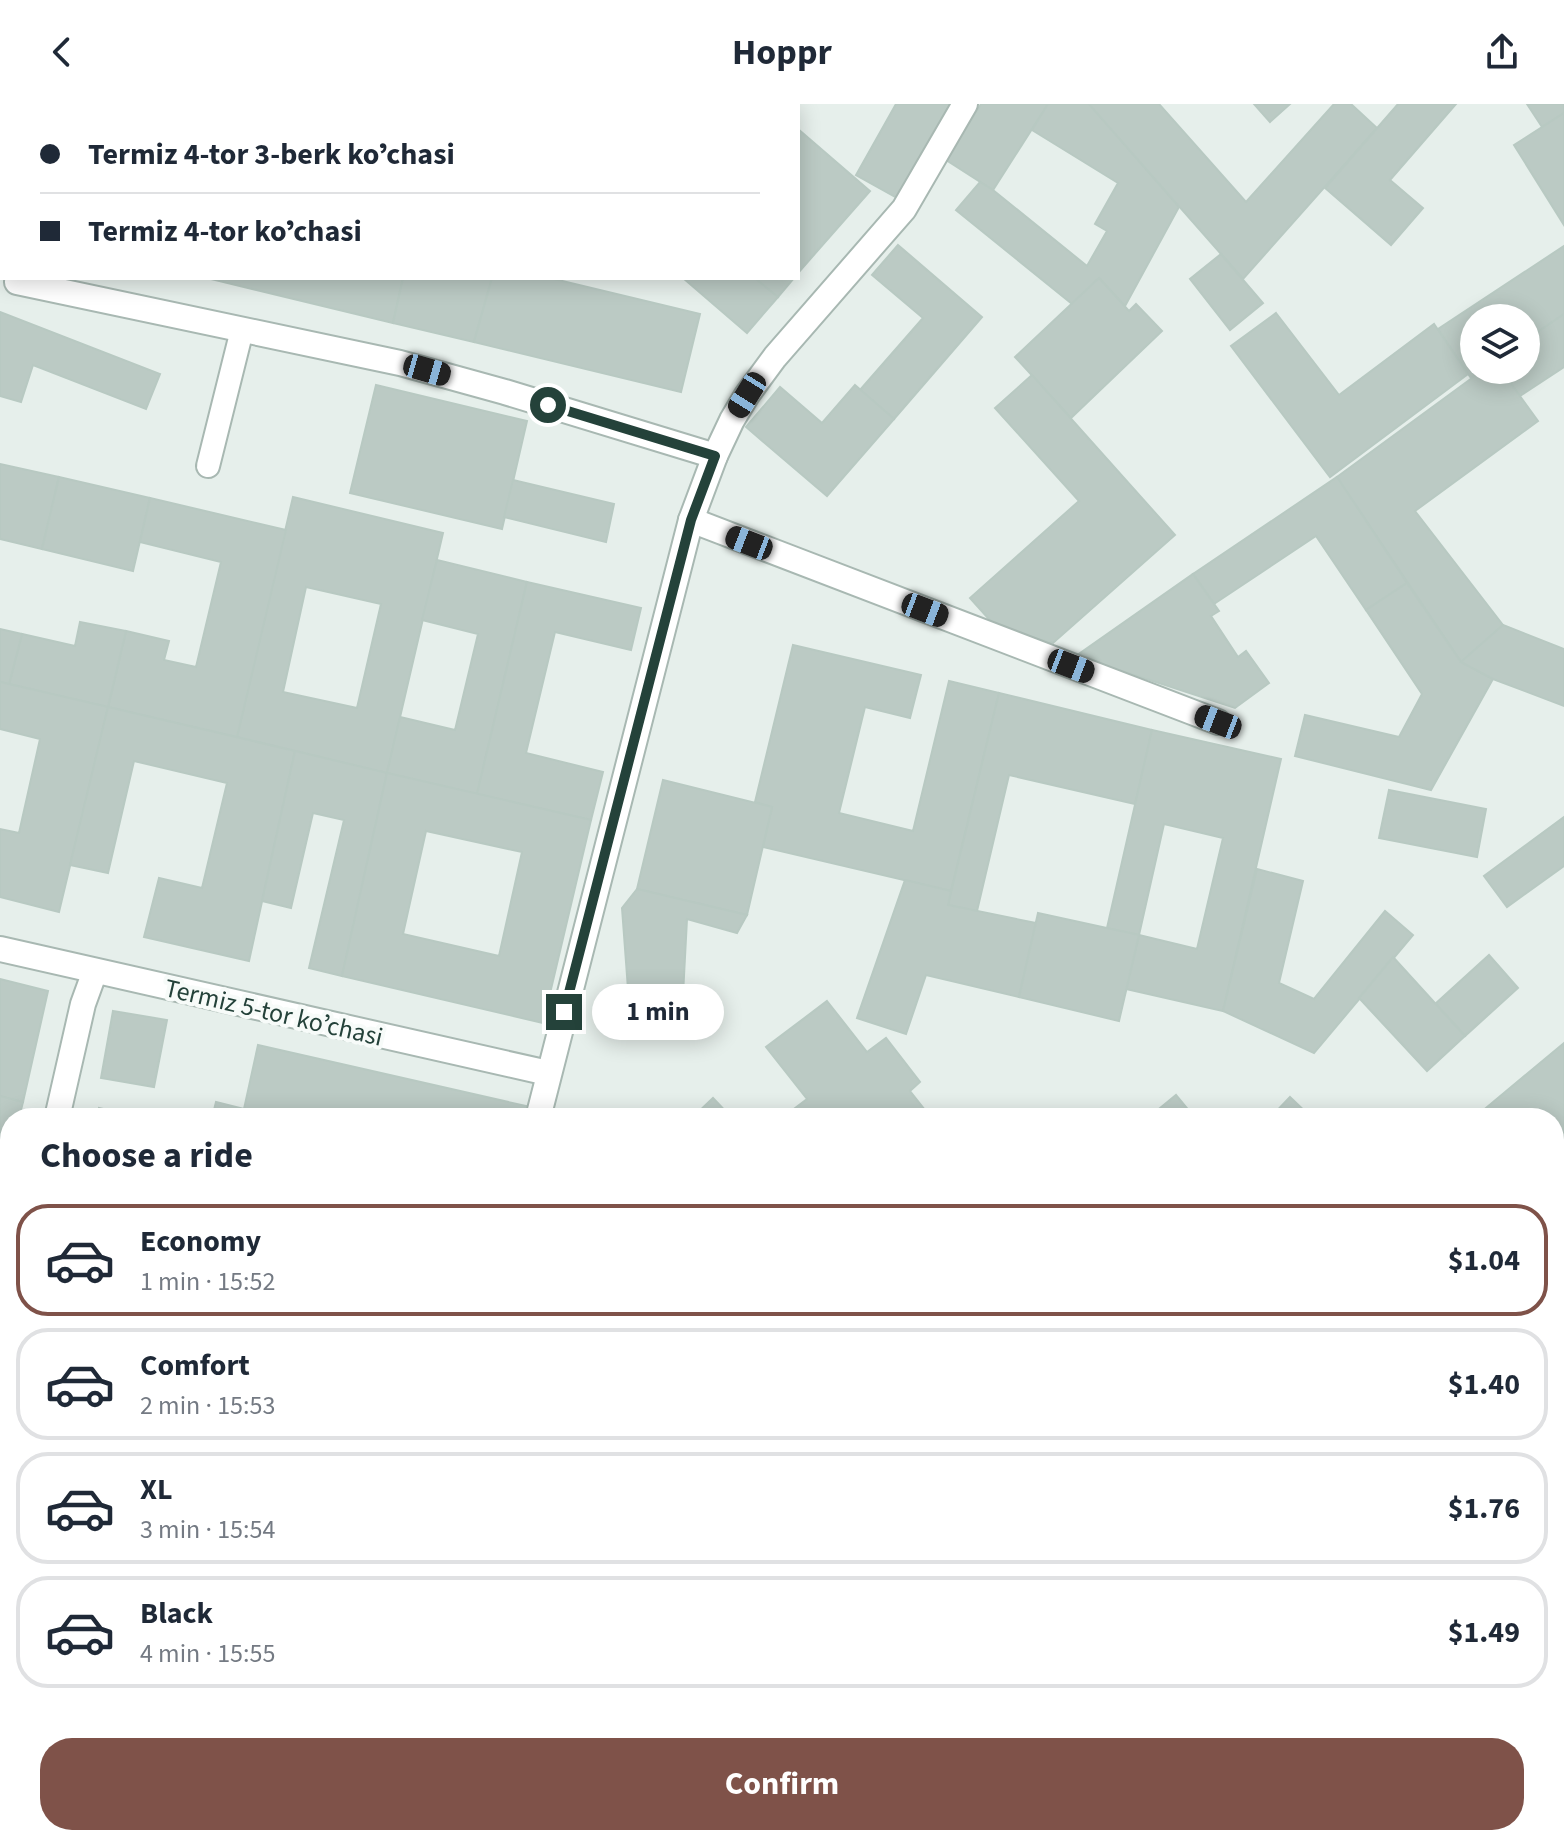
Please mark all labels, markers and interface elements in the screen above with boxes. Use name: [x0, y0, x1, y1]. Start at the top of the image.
text: Hoppr: [732, 27, 832, 78]
icon: back: [40, 30, 84, 74]
icon: share: [1480, 30, 1524, 74]
text: Termiz 4-tor 3-berk koʼchasi: [88, 133, 455, 176]
text: Termiz 4-tor koʼchasi: [88, 210, 362, 253]
map controls: [1460, 304, 1540, 384]
button: layers: [1460, 304, 1540, 384]
car: [401, 352, 453, 388]
car: [724, 368, 770, 422]
route start: [530, 387, 566, 423]
car: [722, 523, 776, 563]
car: [898, 590, 952, 630]
car: [1044, 646, 1098, 686]
car: [1191, 702, 1245, 742]
street label: Termiz 5-tor koʼchasi: [161, 969, 387, 1056]
callout: 1 min: [592, 984, 724, 1040]
text: 1 min: [626, 993, 690, 1030]
route end: [546, 994, 582, 1030]
text: Choose a ride: [40, 1130, 253, 1181]
text: Economy: [140, 1220, 261, 1263]
icon: car: [44, 1224, 116, 1296]
text: $1.04: [1448, 1239, 1520, 1282]
text: 1 min · 15:52: [140, 1263, 275, 1300]
text: Comfort: [140, 1344, 250, 1387]
icon: car: [44, 1348, 116, 1420]
text: $1.40: [1448, 1363, 1520, 1406]
text: 2 min · 15:53: [140, 1387, 275, 1424]
text: XL: [140, 1468, 173, 1511]
icon: car: [44, 1472, 116, 1544]
text: $1.76: [1448, 1487, 1520, 1530]
text: 3 min · 15:54: [140, 1511, 275, 1548]
text: Black: [140, 1592, 213, 1635]
icon: car: [44, 1596, 116, 1668]
text: $1.49: [1448, 1611, 1520, 1654]
text: 4 min · 15:55: [140, 1635, 275, 1672]
button: Confirm: [40, 1738, 1524, 1830]

